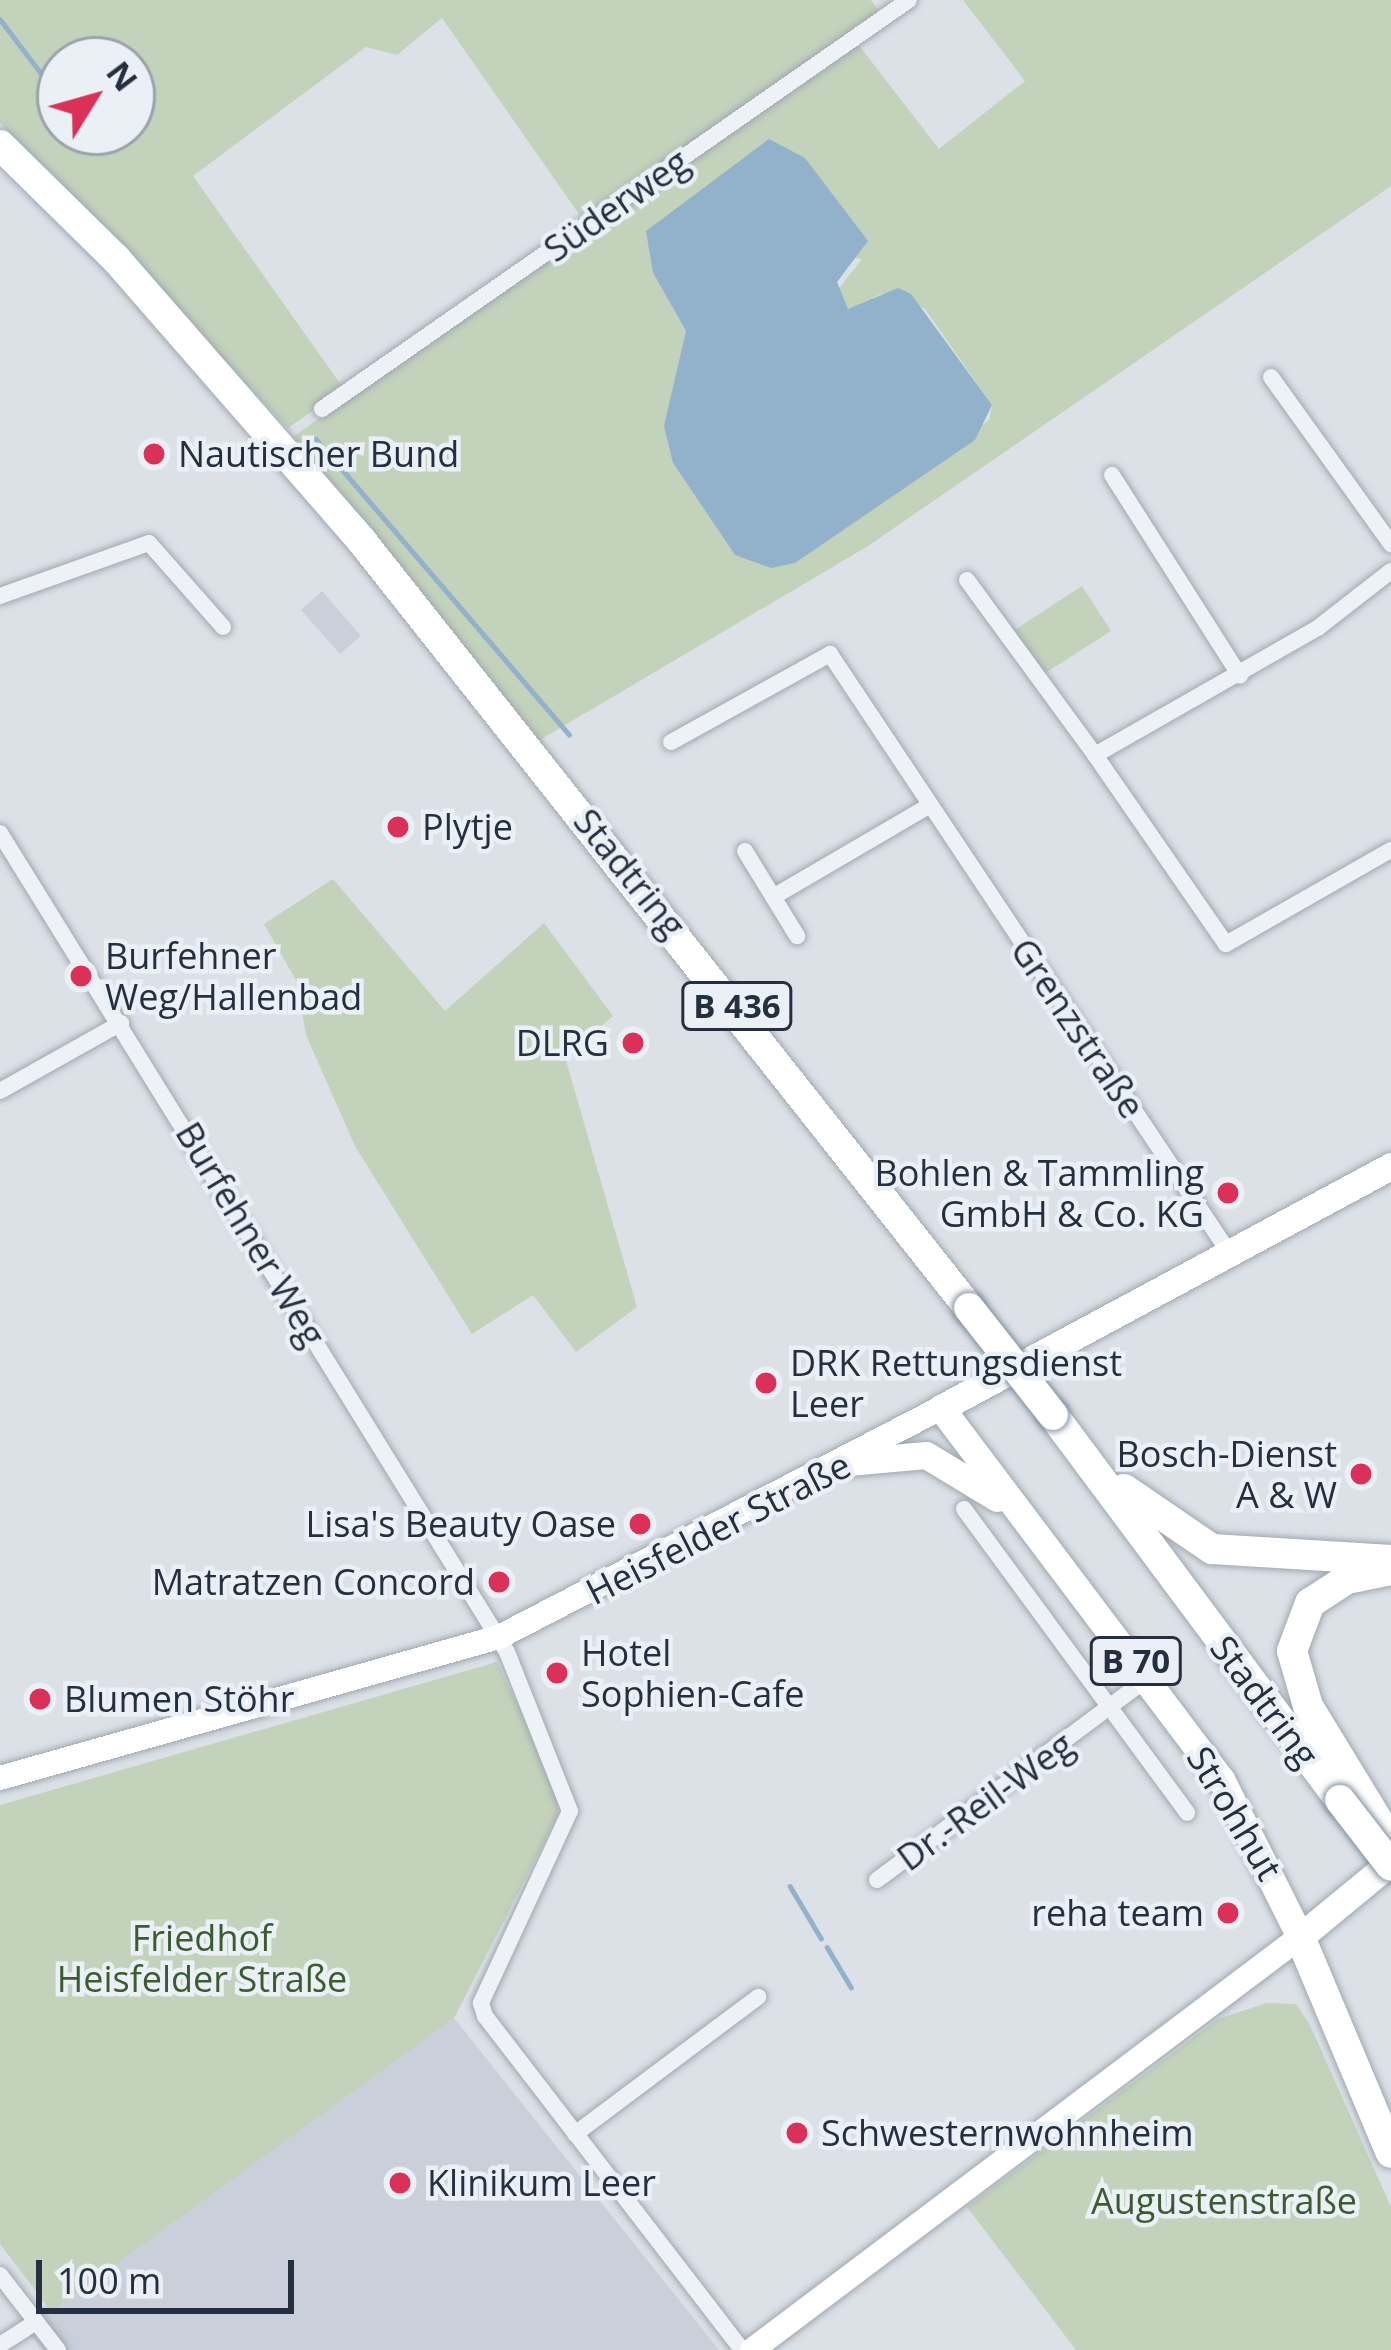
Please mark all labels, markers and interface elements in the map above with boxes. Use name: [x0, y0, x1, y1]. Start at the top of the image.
north arrow: [36, 36, 156, 156]
text: N: [97, 52, 149, 100]
street label: Süderweg: [535, 140, 697, 270]
place label: Nautischer Bund: [178, 432, 459, 476]
marker: Nautischer Bund: [141, 441, 167, 467]
street label: Stadtring: [565, 800, 695, 946]
place label: Plytje: [422, 805, 513, 849]
marker: Plytje: [385, 814, 411, 840]
street label: Grenzstraße: [1002, 930, 1154, 1126]
place label: Burfehner Weg/Hallenbad: [105, 933, 362, 1018]
marker: Burfehner Weg/Hallenbad: [68, 963, 94, 989]
road number: B 436: [680, 979, 794, 1033]
place label: DLRG: [516, 1021, 609, 1065]
marker: DLRG: [620, 1030, 646, 1056]
street label: Burfehner Weg: [167, 1114, 335, 1354]
place label: Bohlen & Tammling GmbH & Co. KG: [874, 1150, 1204, 1235]
marker: Bohlen & Tammling GmbH & Co. KG: [1215, 1180, 1241, 1206]
place label: DRK Rettungsdienst Leer: [790, 1340, 1122, 1425]
marker: DRK Rettungsdienst Leer: [753, 1370, 779, 1396]
place label: Bosch-Dienst A & W: [1117, 1431, 1337, 1516]
street label: Heisfelder Straße: [579, 1443, 857, 1613]
marker: Bosch-Dienst A & W: [1348, 1461, 1374, 1487]
place label: Lisa's Beauty Oase: [305, 1502, 616, 1546]
marker: Lisa's Beauty Oase: [627, 1511, 653, 1537]
place label: Matratzen Concord: [152, 1560, 475, 1604]
marker: Matratzen Concord: [486, 1569, 512, 1595]
street label: Stadtring: [1202, 1627, 1328, 1775]
place label: Hotel Sophien-Cafe: [581, 1630, 804, 1715]
road number: B 70: [1088, 1634, 1184, 1688]
marker: Hotel Sophien-Cafe: [544, 1660, 570, 1686]
place label: Blumen Stöhr: [64, 1677, 294, 1721]
marker: Blumen Stöhr: [27, 1686, 53, 1712]
street label: Dr.-Reil-Weg: [889, 1723, 1081, 1879]
street label: Strohhut: [1178, 1738, 1292, 1888]
place label: reha team: [1031, 1891, 1204, 1935]
marker: reha team: [1215, 1900, 1241, 1926]
park label: Friedhof Heisfelder Straße: [57, 1915, 347, 2000]
place label: Schwesternwohnheim: [821, 2111, 1194, 2155]
marker: Schwesternwohnheim: [784, 2120, 810, 2146]
place label: Klinikum Leer: [427, 2161, 656, 2205]
marker: Klinikum Leer: [384, 2167, 416, 2199]
park label: Augustenstraße: [1091, 2179, 1357, 2223]
scale bar: [42, 2236, 300, 2310]
text: 100 m: [57, 2256, 161, 2305]

